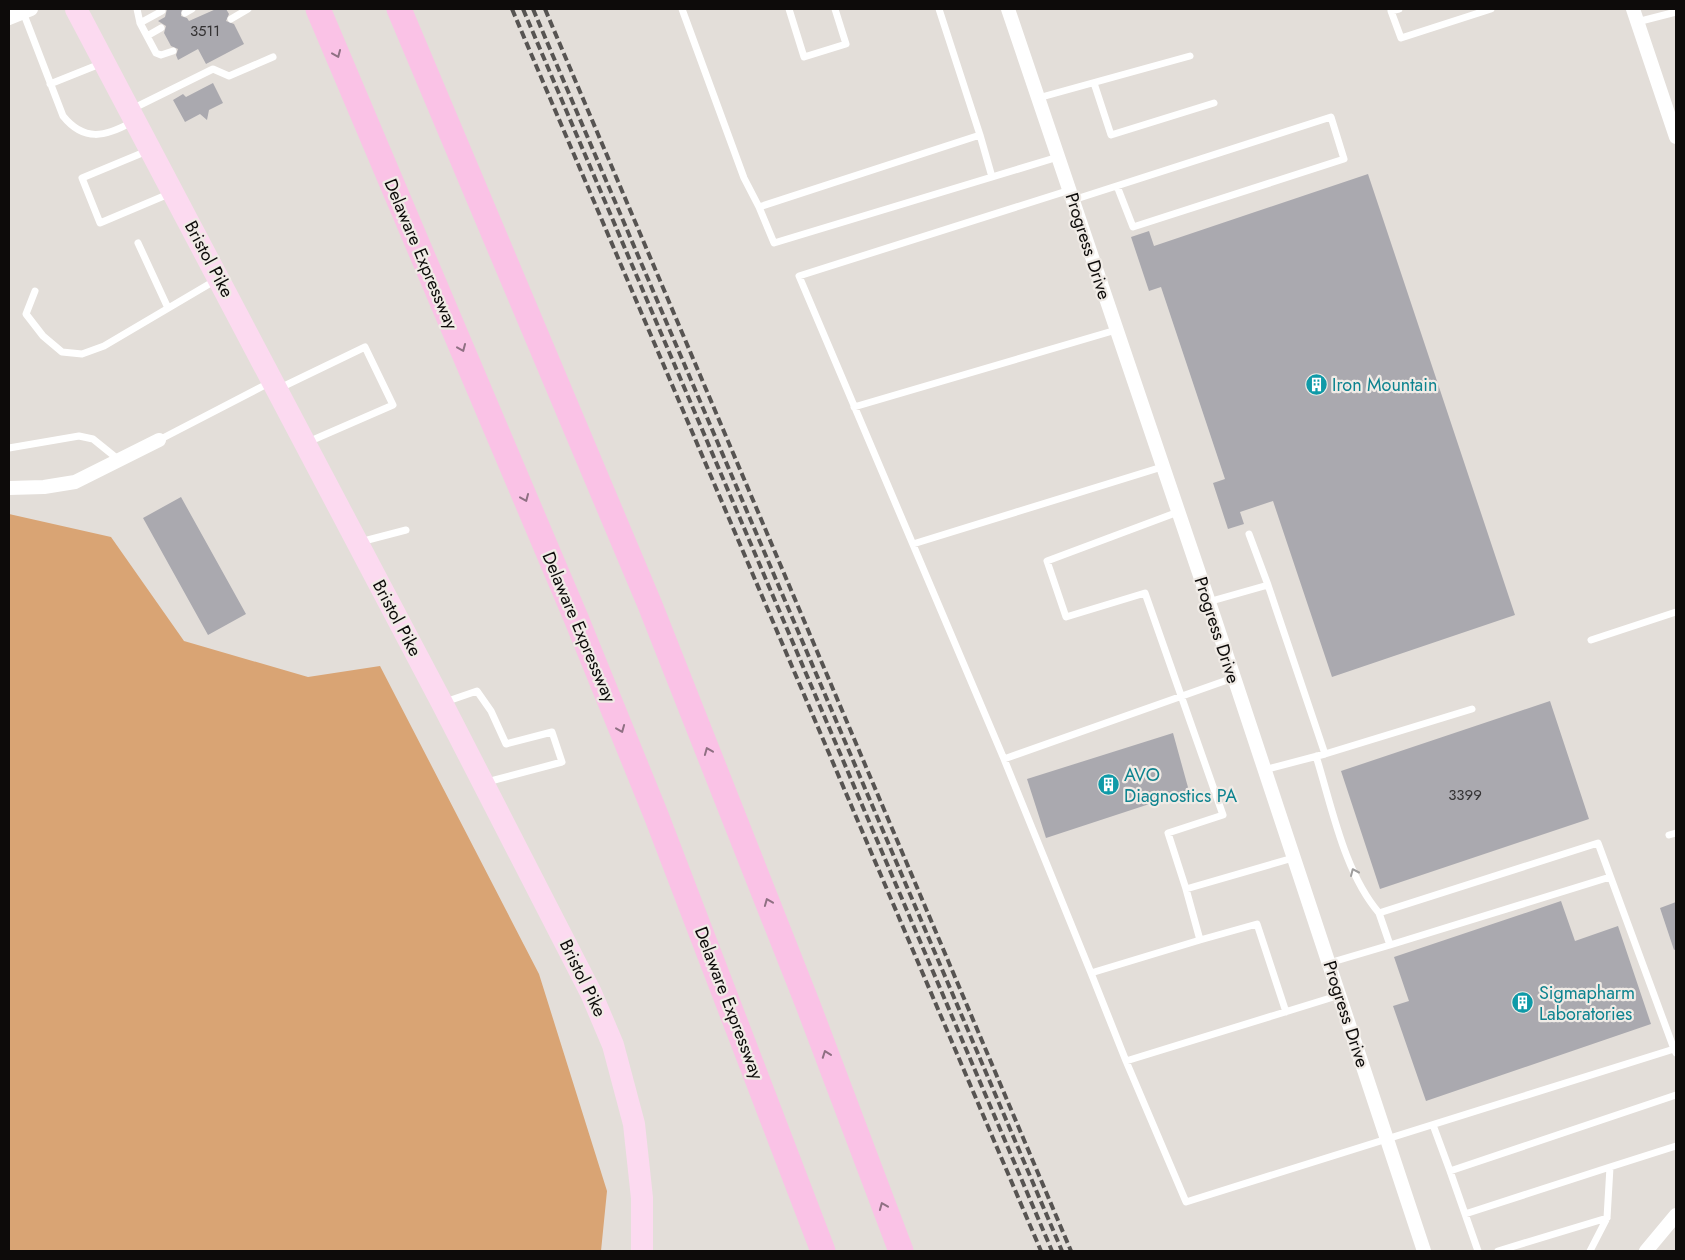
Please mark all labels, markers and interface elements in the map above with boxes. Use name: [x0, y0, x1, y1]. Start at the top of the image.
house number: 3511: [190, 20, 220, 42]
one-way arrow: [330, 49, 341, 58]
street label: Delaware Expressway: [377, 174, 465, 334]
street label: Progress Drive: [1059, 189, 1117, 303]
street label: Bristol Pike: [178, 216, 240, 302]
one-way arrow: [455, 343, 466, 352]
place label: Iron Mountain: [1332, 372, 1437, 398]
building icon: Iron Mountain: [1304, 373, 1328, 397]
one-way arrow: [519, 493, 530, 502]
street label: Delaware Expressway: [535, 547, 623, 707]
street label: Progress Drive: [1188, 573, 1246, 687]
street label: Bristol Pike: [366, 575, 428, 661]
one-way arrow: [615, 724, 626, 733]
one-way arrow: [704, 747, 714, 756]
place label: AVO Diagnostics PA: [1124, 762, 1237, 809]
building icon: AVO Diagnostics PA: [1096, 773, 1120, 797]
house number: 3399: [1448, 784, 1482, 806]
one-way arrow: [1349, 868, 1360, 877]
one-way arrow: [763, 898, 774, 907]
street label: Delaware Expressway: [688, 923, 770, 1083]
street label: Bristol Pike: [553, 935, 613, 1021]
street label: Progress Drive: [1317, 957, 1375, 1071]
place label: Sigmapharm Laboratories: [1539, 980, 1635, 1027]
building icon: Sigmapharm Laboratories: [1511, 991, 1535, 1015]
one-way arrow: [822, 1050, 832, 1059]
one-way arrow: [879, 1202, 889, 1211]

